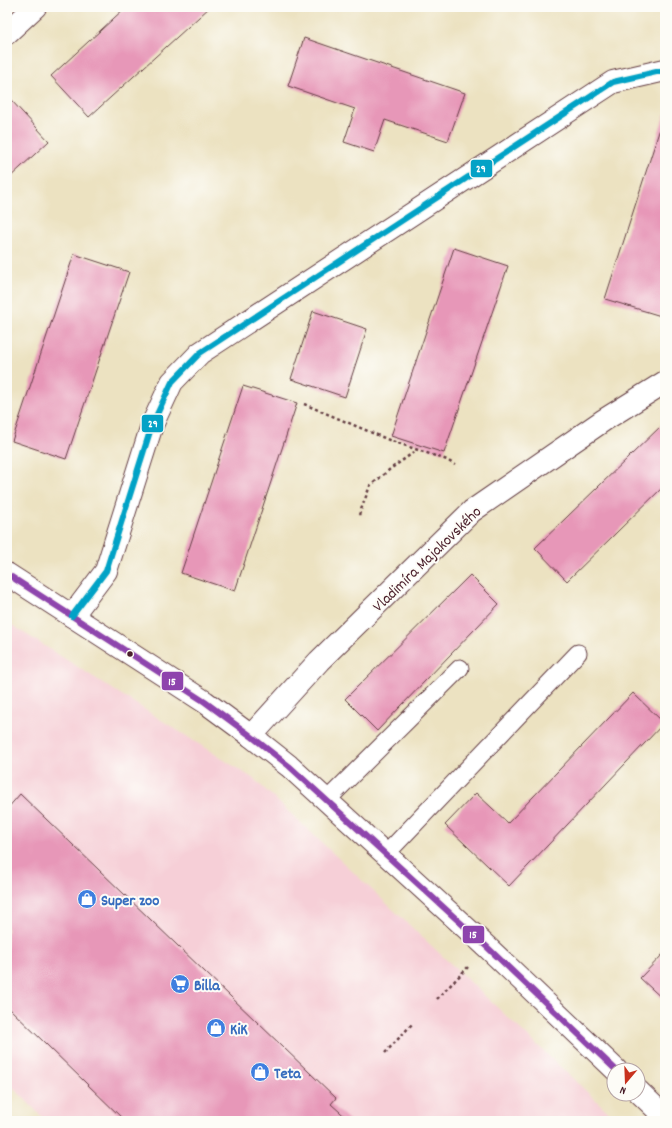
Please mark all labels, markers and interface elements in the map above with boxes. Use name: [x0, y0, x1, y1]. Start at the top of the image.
line badge: 29: [470, 159, 493, 178]
text: 29: [476, 162, 486, 178]
line badge: 29: [141, 414, 164, 433]
text: 29: [148, 417, 158, 433]
street label: Vladimíra Majakovského: [368, 501, 488, 618]
unlabelled marker: [125, 649, 135, 659]
line badge: 15: [161, 671, 184, 691]
text: 15: [168, 675, 176, 691]
shop icon: Super zoo: [76, 888, 98, 910]
place label: Super zoo: [101, 890, 159, 913]
line badge: 15: [462, 925, 485, 944]
text: 15: [469, 928, 477, 944]
supermarket icon: Billa: [169, 973, 191, 995]
place label: Billa: [194, 975, 221, 998]
shop icon: KiK: [205, 1017, 227, 1039]
place label: KiK: [230, 1019, 248, 1042]
shop icon: Teta: [249, 1061, 271, 1083]
north arrow: [606, 1062, 646, 1102]
place label: Teta: [274, 1063, 302, 1086]
text: N: [618, 1081, 629, 1098]

